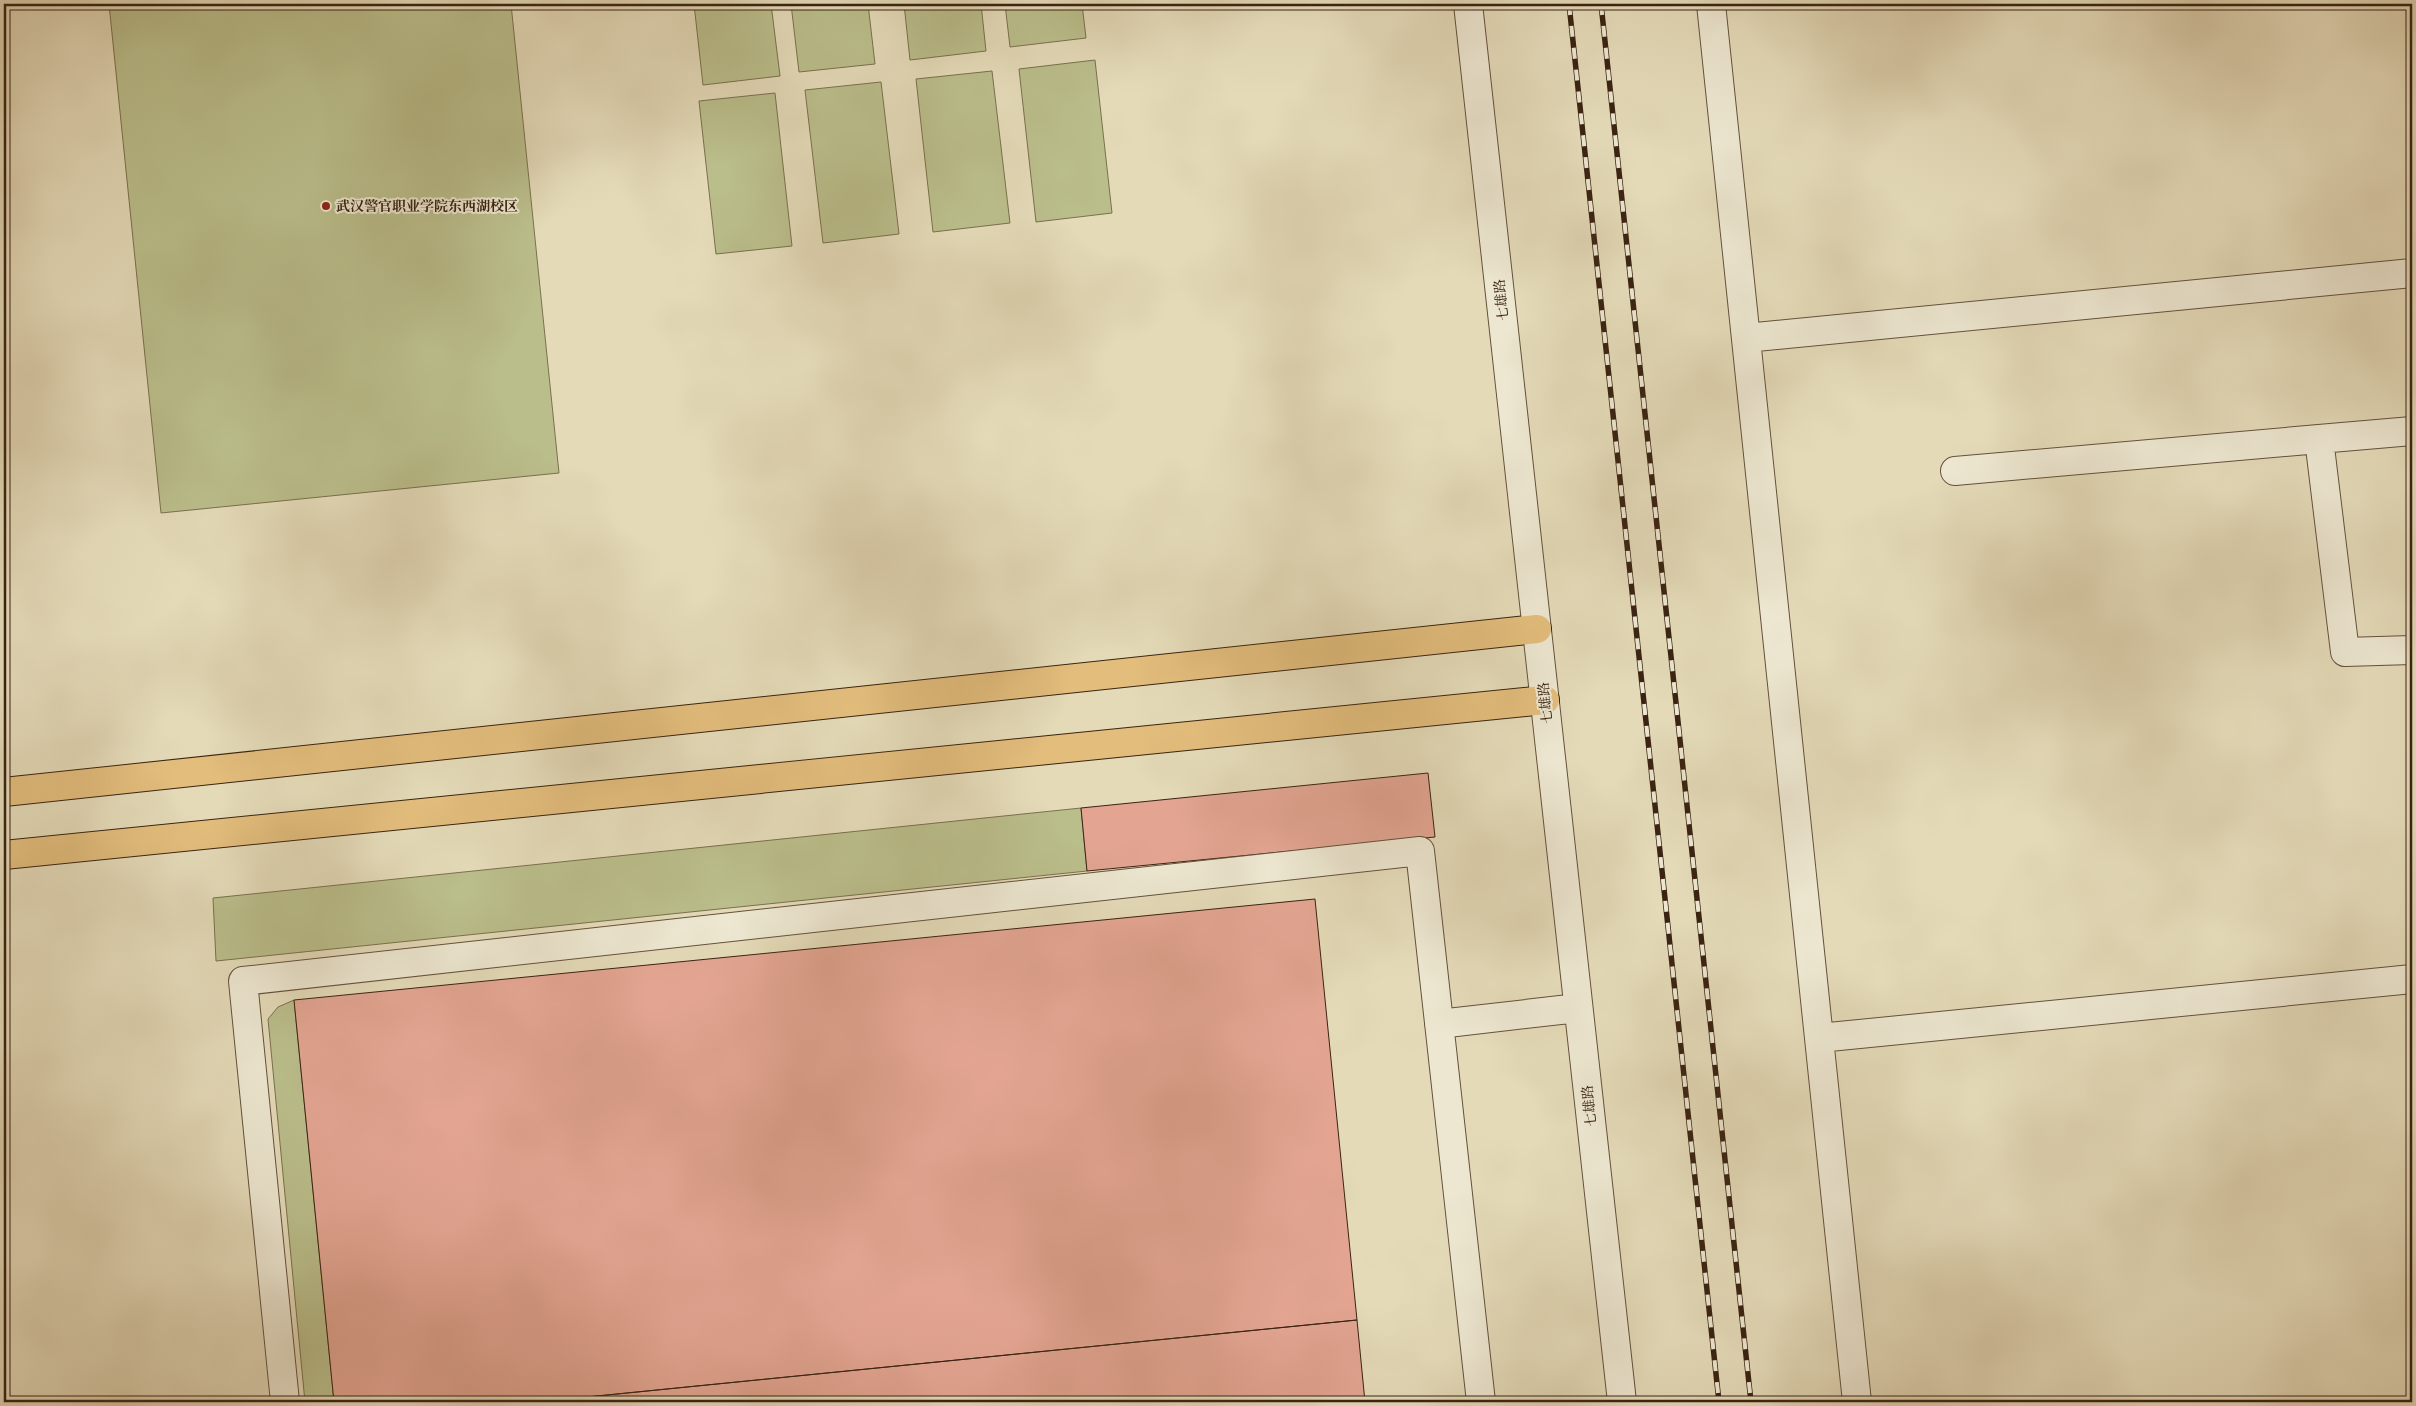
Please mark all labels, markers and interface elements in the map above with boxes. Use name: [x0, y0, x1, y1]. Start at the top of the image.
place label: 武汉警官职业学院东西湖校区: [336, 197, 518, 215]
marker: 武汉警官职业学院东西湖校区: [320, 200, 332, 212]
street label: 七雄路: [1490, 278, 1512, 322]
street label: 七雄路: [1534, 681, 1556, 725]
street label: 七雄路: [1578, 1084, 1600, 1128]

